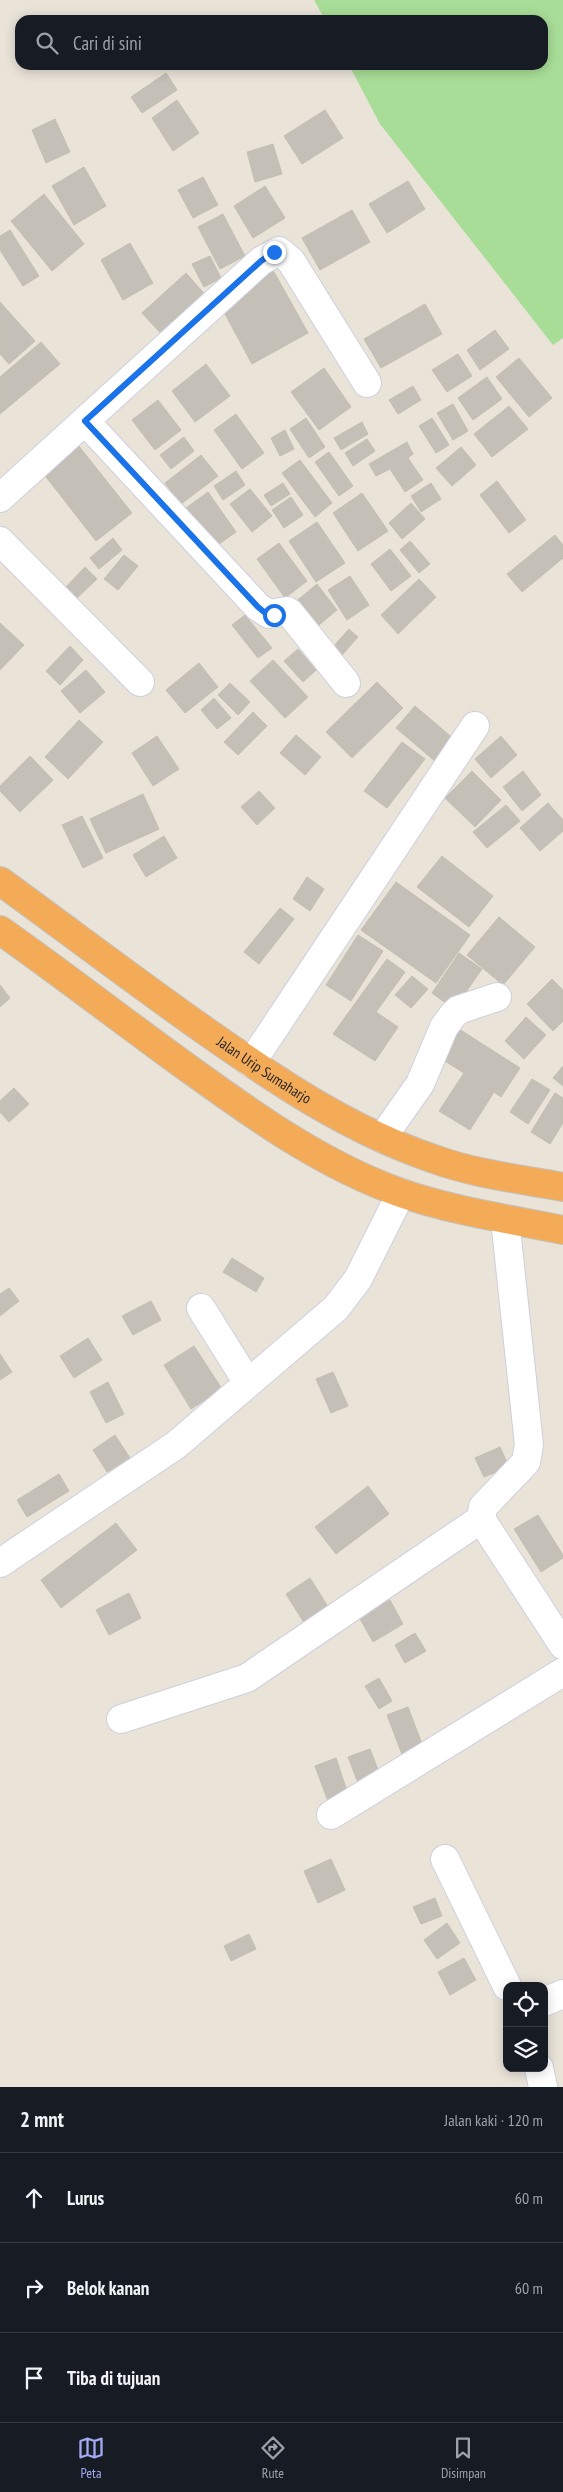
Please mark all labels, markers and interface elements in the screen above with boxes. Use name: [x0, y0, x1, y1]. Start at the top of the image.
search box: [15, 15, 548, 70]
icon: search: [33, 29, 61, 57]
text: Cari di sini: [73, 31, 142, 55]
route end: [263, 241, 286, 264]
route start: [263, 604, 286, 627]
street label: Jalan Urip Sumaharjo: [213, 1031, 315, 1108]
map controls: [503, 1982, 548, 2072]
button: locate: [503, 1982, 548, 2027]
button: layers: [503, 2027, 548, 2072]
text: 2 mnt: [20, 2106, 64, 2133]
text: Jalan kaki · 120 m: [444, 2110, 543, 2130]
icon: ahead: [20, 2184, 48, 2212]
text: Lurus: [67, 2186, 104, 2210]
text: 60 m: [515, 2188, 543, 2208]
icon: right: [20, 2274, 48, 2302]
text: Belok kanan: [67, 2276, 149, 2300]
text: 60 m: [515, 2278, 543, 2298]
icon: arrive: [20, 2364, 48, 2392]
text: Tiba di tujuan: [67, 2366, 160, 2390]
tab: Peta: [77, 2434, 105, 2482]
tab: Rute: [259, 2434, 287, 2482]
tab: Disimpan: [441, 2434, 486, 2482]

